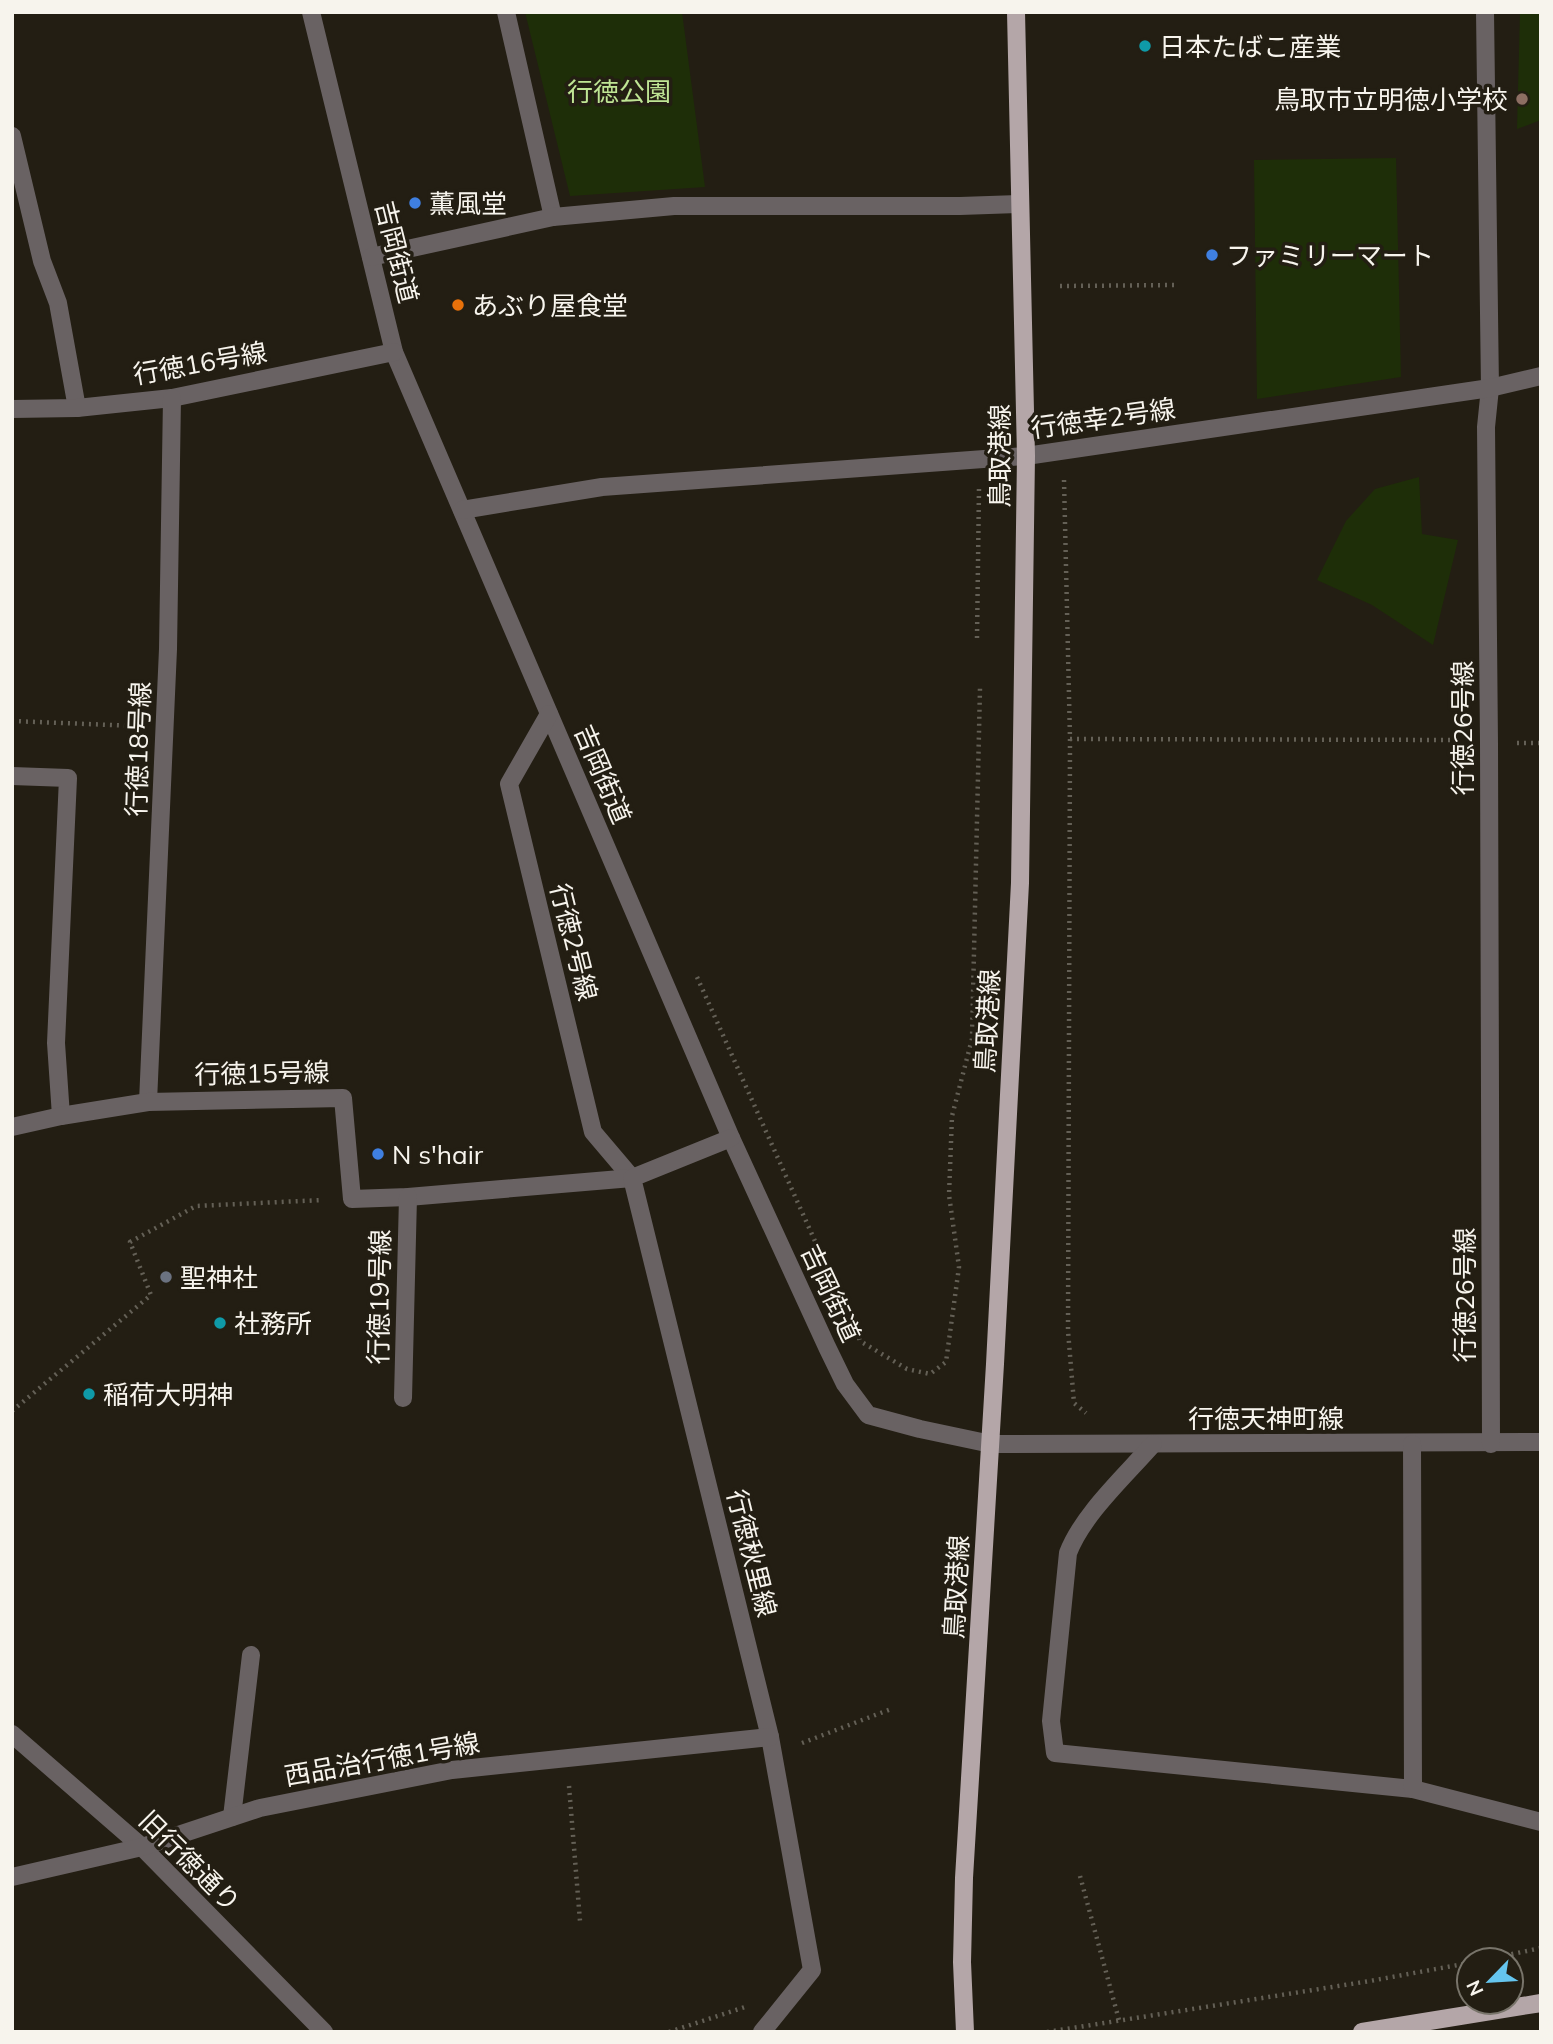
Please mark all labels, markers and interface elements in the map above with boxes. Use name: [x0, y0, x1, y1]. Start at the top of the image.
place label: 日本たばこ産業: [1159, 30, 1341, 63]
marker: 日本たばこ産業: [1137, 38, 1153, 54]
park label: 行徳公園: [567, 75, 671, 108]
place label: 鳥取市立明徳小学校: [1274, 83, 1508, 116]
marker: 鳥取市立明徳小学校: [1514, 91, 1530, 107]
place label: 薫風堂: [429, 187, 507, 220]
marker: 薫風堂: [407, 195, 423, 211]
street label: 吉岡街道: [368, 198, 426, 306]
place label: ファミリーマート: [1226, 239, 1434, 272]
marker: ファミリーマート: [1204, 247, 1220, 263]
place label: あぶり屋食堂: [472, 289, 628, 322]
marker: あぶり屋食堂: [450, 297, 466, 313]
street label: 行徳16号線: [131, 335, 269, 391]
street label: 行徳幸2号線: [1029, 392, 1177, 444]
street label: 鳥取港線: [983, 404, 1016, 508]
street label: 行徳26号線: [1446, 660, 1479, 796]
street label: 行徳18号線: [119, 681, 157, 817]
street label: 吉岡街道: [567, 720, 639, 828]
street label: 行徳2号線: [544, 880, 604, 1004]
street label: 鳥取港線: [968, 968, 1006, 1074]
street label: 行徳15号線: [194, 1055, 330, 1091]
place label: N s'hair: [392, 1138, 484, 1171]
marker: N s'hair: [370, 1146, 386, 1162]
street label: 行徳26号線: [1448, 1227, 1481, 1363]
street label: 行徳19号線: [361, 1229, 397, 1365]
street label: 吉岡街道: [794, 1239, 868, 1347]
place label: 聖神社: [180, 1261, 258, 1294]
marker: 聖神社: [158, 1269, 174, 1285]
place label: 社務所: [234, 1307, 312, 1340]
marker: 社務所: [212, 1315, 228, 1331]
place label: 稲荷大明神: [103, 1378, 233, 1411]
marker: 稲荷大明神: [81, 1386, 97, 1402]
street label: 行徳天神町線: [1188, 1402, 1344, 1435]
street label: 行徳秋里線: [720, 1486, 784, 1620]
street label: 鳥取港線: [937, 1534, 975, 1640]
street label: 西品治行徳1号線: [282, 1726, 482, 1792]
street label: 旧行徳通り: [132, 1803, 248, 1919]
north arrow: [1455, 1946, 1525, 2016]
text: N: [1461, 1977, 1489, 2000]

